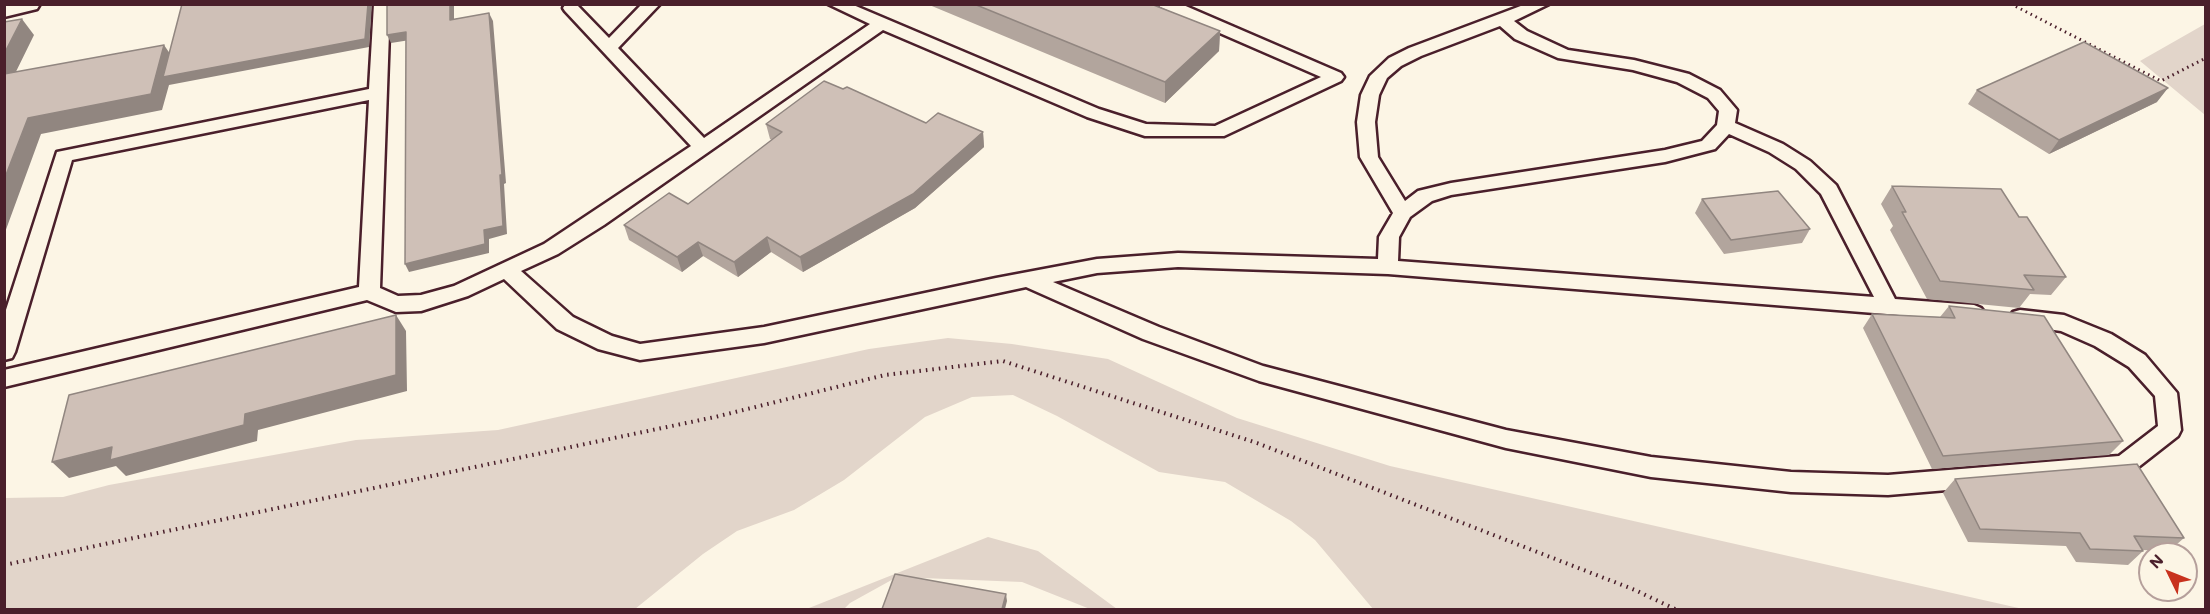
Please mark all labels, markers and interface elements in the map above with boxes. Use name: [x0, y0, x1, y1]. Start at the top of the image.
north arrow: [2138, 542, 2198, 602]
text: N: [2144, 549, 2168, 572]

